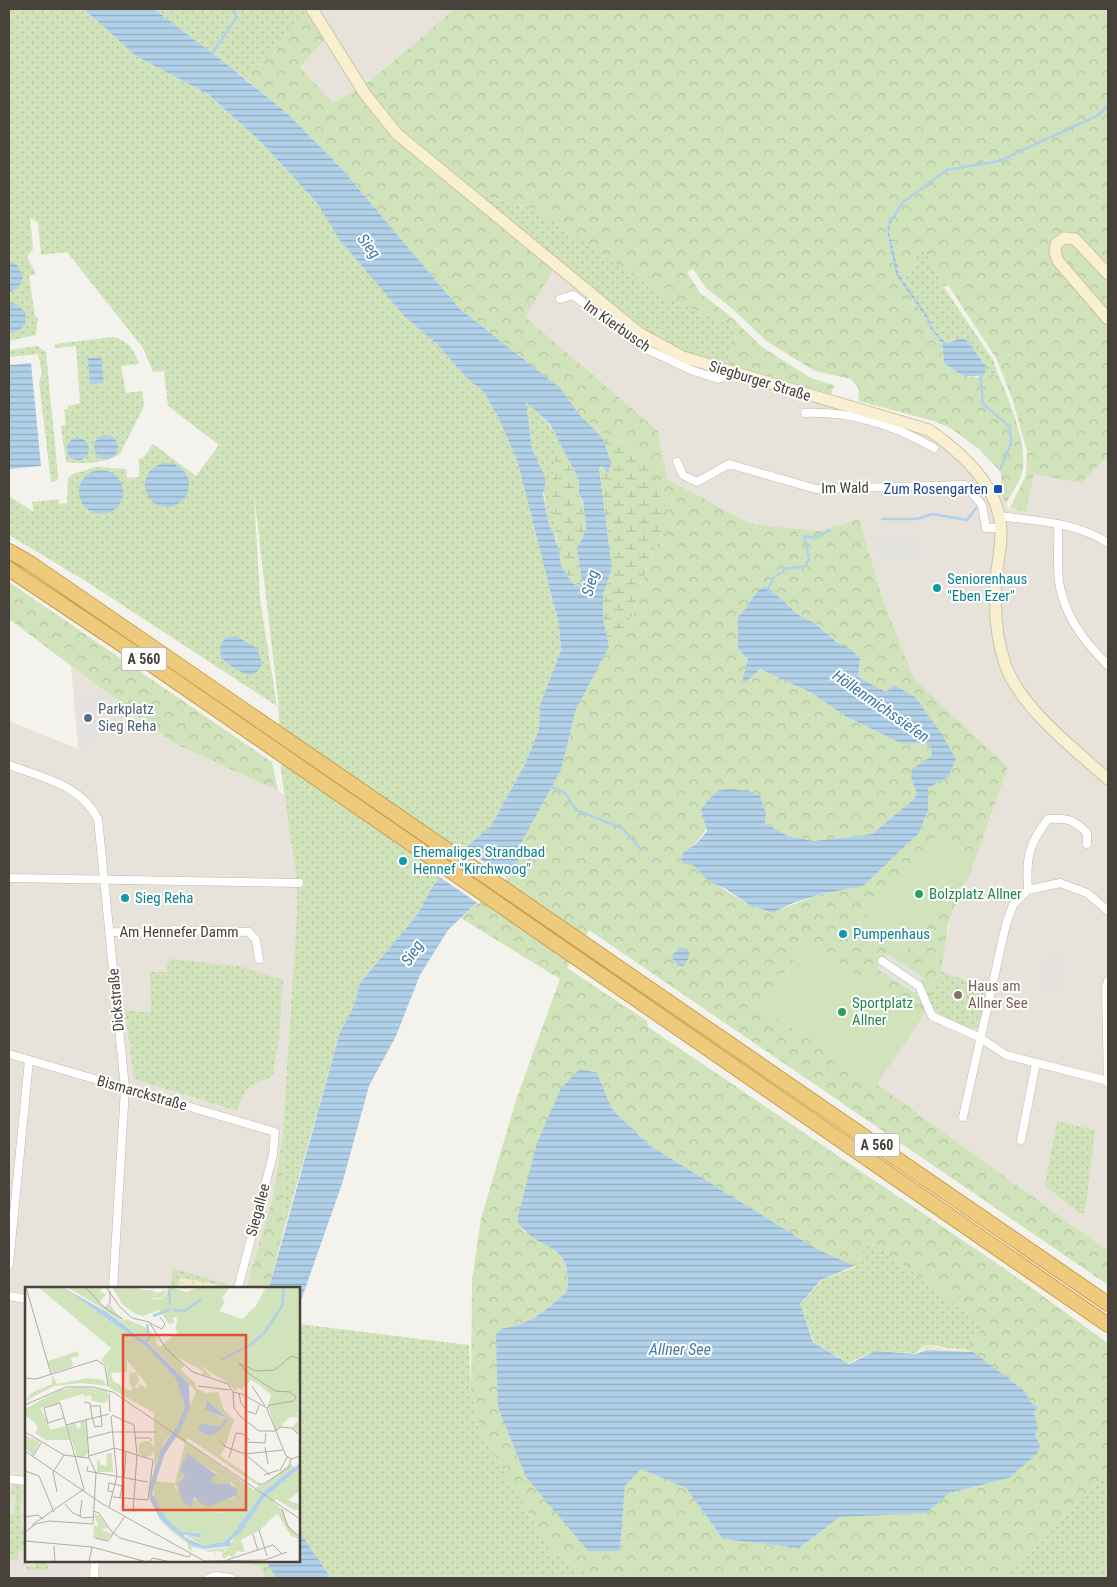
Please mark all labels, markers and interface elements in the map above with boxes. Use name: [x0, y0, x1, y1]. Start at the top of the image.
water label: Sieg: [353, 230, 385, 263]
street label: Im Kierbusch: [580, 296, 654, 356]
street label: Siegburger Straße: [707, 357, 813, 405]
street label: Im Wald: [821, 479, 869, 497]
place label: Zum Rosengarten: [883, 480, 988, 498]
marker: Zum Rosengarten: [992, 483, 1004, 495]
water label: Sieg: [577, 567, 603, 598]
place label: Seniorenhaus "Eben Ezer": [947, 570, 1027, 605]
marker: Seniorenhaus "Eben Ezer": [931, 582, 943, 594]
road number: A 560: [122, 648, 166, 671]
water label: Höllenmichssiefen: [829, 666, 933, 746]
place label: Parkplatz Sieg Reha: [98, 700, 157, 735]
marker: Parkplatz Sieg Reha: [82, 712, 94, 724]
place label: Ehemaliges Strandbad Hennef "Kirchwoog": [413, 843, 545, 878]
marker: Ehemaliges Strandbad Hennef "Kirchwoog": [397, 855, 409, 867]
place label: Bolzplatz Allner: [929, 885, 1022, 903]
marker: Bolzplatz Allner: [913, 888, 925, 900]
place label: Sieg Reha: [135, 889, 194, 907]
marker: Sieg Reha: [119, 892, 131, 904]
street label: Am Hennefer Damm: [119, 923, 239, 941]
place label: Pumpenhaus: [853, 925, 930, 943]
marker: Pumpenhaus: [837, 928, 849, 940]
water label: Sieg: [397, 936, 427, 969]
street label: Dickstraße: [104, 968, 128, 1032]
place label: Haus am Allner See: [968, 977, 1028, 1012]
marker: Haus am Allner See: [952, 989, 964, 1001]
place label: Sportplatz Allner: [852, 994, 913, 1029]
marker: Sportplatz Allner: [836, 1006, 848, 1018]
street label: Bismarckstraße: [95, 1072, 189, 1114]
road number: A 560: [854, 1134, 900, 1156]
street label: Siegallee: [242, 1182, 274, 1238]
inset map: [25, 1287, 300, 1562]
water label: Allner See: [648, 1340, 711, 1359]

